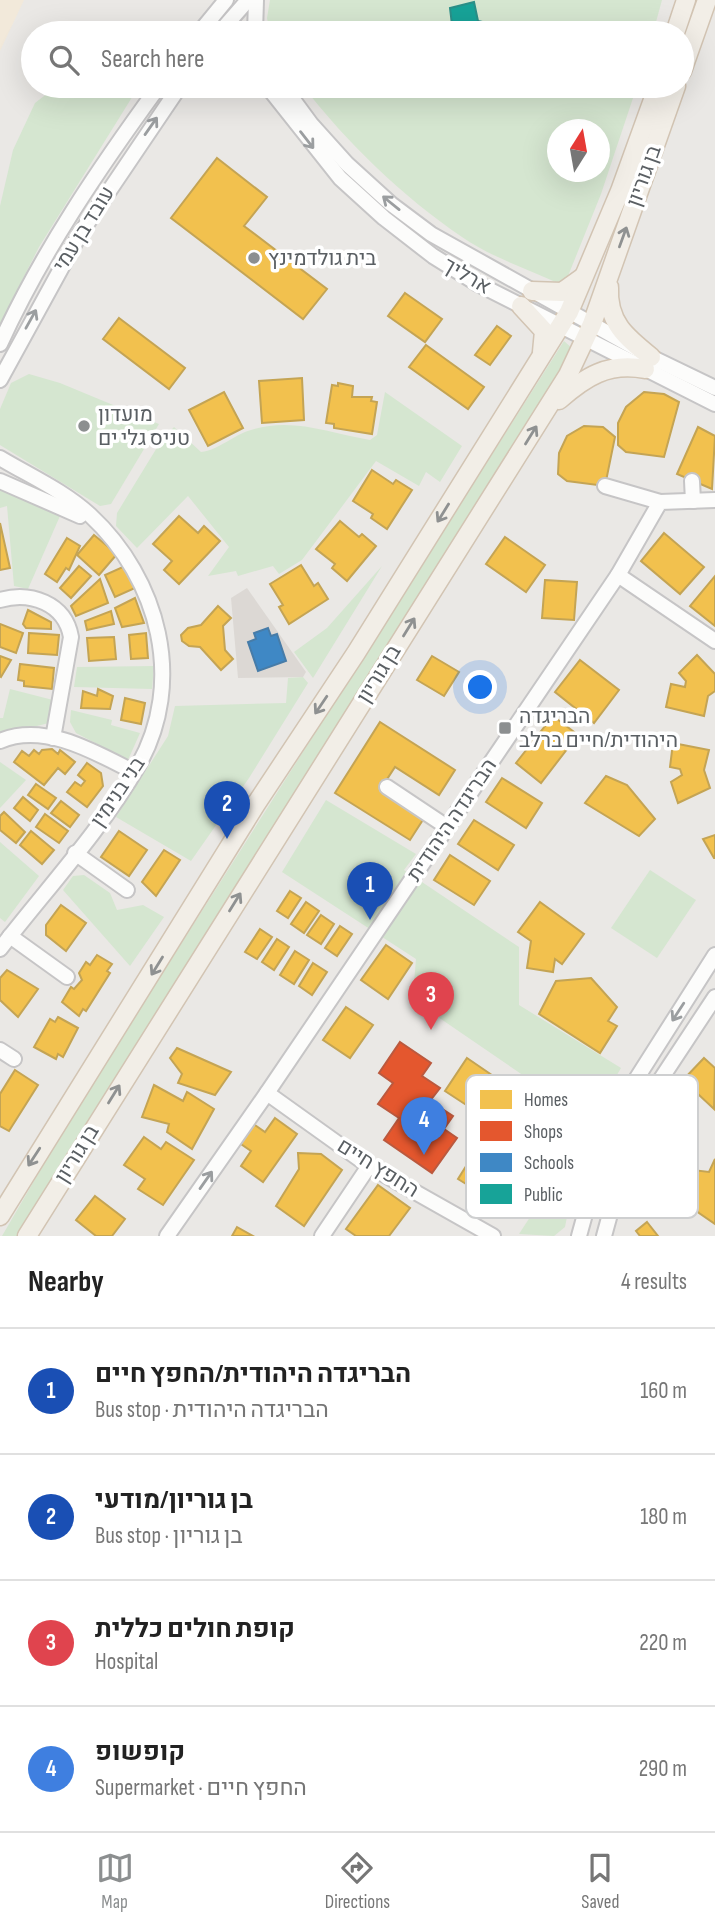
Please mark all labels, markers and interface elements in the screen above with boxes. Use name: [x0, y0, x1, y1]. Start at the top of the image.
search box: [21, 21, 694, 98]
icon: search: [45, 41, 83, 79]
text: Search here: [101, 44, 204, 75]
one-way arrow: [144, 117, 158, 136]
north arrow: [547, 119, 610, 182]
one-way arrow: [300, 131, 315, 149]
street label: בן גוריון: [621, 142, 667, 210]
street label: עובד בן עמי: [48, 182, 120, 276]
one-way arrow: [382, 196, 400, 211]
one-way arrow: [618, 226, 630, 248]
place label: בית גולדמינץ: [268, 246, 376, 271]
marker: בית גולדמינץ: [246, 250, 262, 266]
street label: ארליך: [439, 252, 495, 300]
one-way arrow: [25, 309, 38, 330]
place label: מועדון טניס גלי ים: [98, 402, 190, 451]
marker: מועדון טניס גלי ים: [76, 418, 92, 434]
one-way arrow: [525, 425, 539, 445]
one-way arrow: [435, 502, 449, 522]
one-way arrow: [403, 617, 417, 637]
street label: בן גוריון: [352, 640, 406, 708]
your location: [463, 670, 497, 704]
one-way arrow: [314, 695, 329, 714]
place label: הבריגדה היהודית/חיים ברלב: [519, 704, 678, 753]
marker: הבריגדה היהודית/חיים ברלב: [497, 720, 513, 736]
street label: בני בנימין: [86, 752, 150, 832]
street label: הבריגדה היהודית: [402, 754, 502, 886]
pin: 2: [204, 781, 250, 839]
pin: 1: [347, 862, 393, 920]
one-way arrow: [229, 892, 243, 912]
one-way arrow: [150, 955, 164, 975]
pin: 3: [408, 972, 454, 1030]
one-way arrow: [670, 1002, 685, 1021]
legend: [466, 1075, 698, 1218]
one-way arrow: [108, 1085, 122, 1105]
text: Homes: [524, 1089, 568, 1112]
pin: 4: [401, 1097, 447, 1155]
street label: בן גוריון: [50, 1120, 104, 1188]
text: Shops: [524, 1121, 563, 1144]
street label: החפץ חיים: [333, 1133, 423, 1203]
one-way arrow: [27, 1147, 41, 1167]
text: Schools: [524, 1152, 574, 1175]
one-way arrow: [199, 1171, 213, 1190]
text: Public: [524, 1184, 563, 1207]
text: Nearby: [28, 1264, 104, 1300]
text: 4 results: [621, 1268, 687, 1296]
text: הבריגדה היהודית/החפץ חיים: [95, 1359, 411, 1390]
text: 1: [46, 1377, 56, 1405]
text: 160 m: [640, 1377, 687, 1405]
text: Bus stop · הבריגדה היהודית: [95, 1396, 329, 1424]
text: בן גוריון/מודעי: [95, 1485, 253, 1516]
text: 2: [46, 1503, 56, 1531]
text: 180 m: [640, 1503, 687, 1531]
text: Bus stop · בן גוריון: [95, 1522, 243, 1550]
text: קופת חולים כללית: [95, 1614, 295, 1645]
text: 3: [46, 1629, 56, 1657]
text: 220 m: [639, 1629, 687, 1657]
text: Hospital: [95, 1648, 158, 1676]
text: קופשופ: [95, 1737, 185, 1768]
text: 4: [46, 1755, 56, 1783]
text: 290 m: [639, 1755, 687, 1783]
text: Supermarket · החפץ חיים: [95, 1774, 307, 1802]
tab: Map: [96, 1849, 134, 1914]
tab: Directions: [325, 1849, 390, 1914]
tab: Saved: [581, 1849, 619, 1914]

